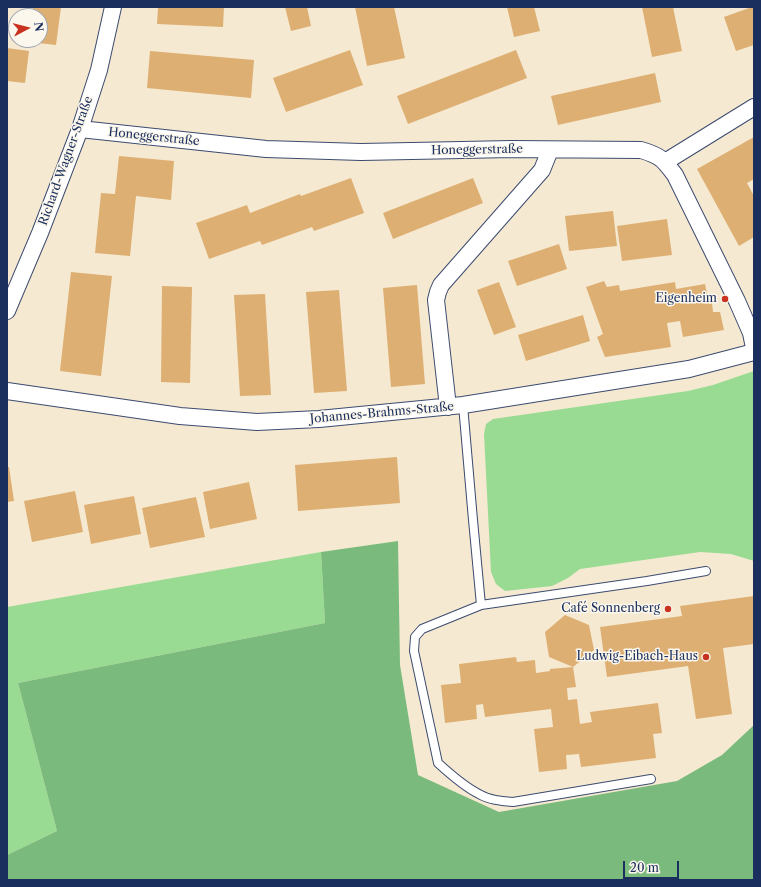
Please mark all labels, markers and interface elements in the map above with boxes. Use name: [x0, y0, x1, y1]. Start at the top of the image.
north arrow: [8, 8, 48, 48]
text: N: [31, 21, 46, 32]
street label: Richard-Wagner-Straße: [36, 94, 96, 228]
street label: Honeggerstraße: [108, 125, 200, 149]
street label: Honeggerstraße: [431, 142, 523, 158]
place label: Eigenheim: [656, 292, 717, 306]
marker: Eigenheim: [720, 294, 730, 304]
street label: Johannes-Brahms-Straße: [309, 400, 455, 426]
place label: Café Sonnenberg: [561, 602, 660, 616]
marker: Café Sonnenberg: [663, 604, 673, 614]
place label: Ludwig-Eibach-Haus: [576, 650, 698, 664]
marker: Ludwig-Eibach-Haus: [701, 652, 711, 662]
scale bar: [625, 853, 681, 879]
text: 20 m: [630, 860, 659, 875]

